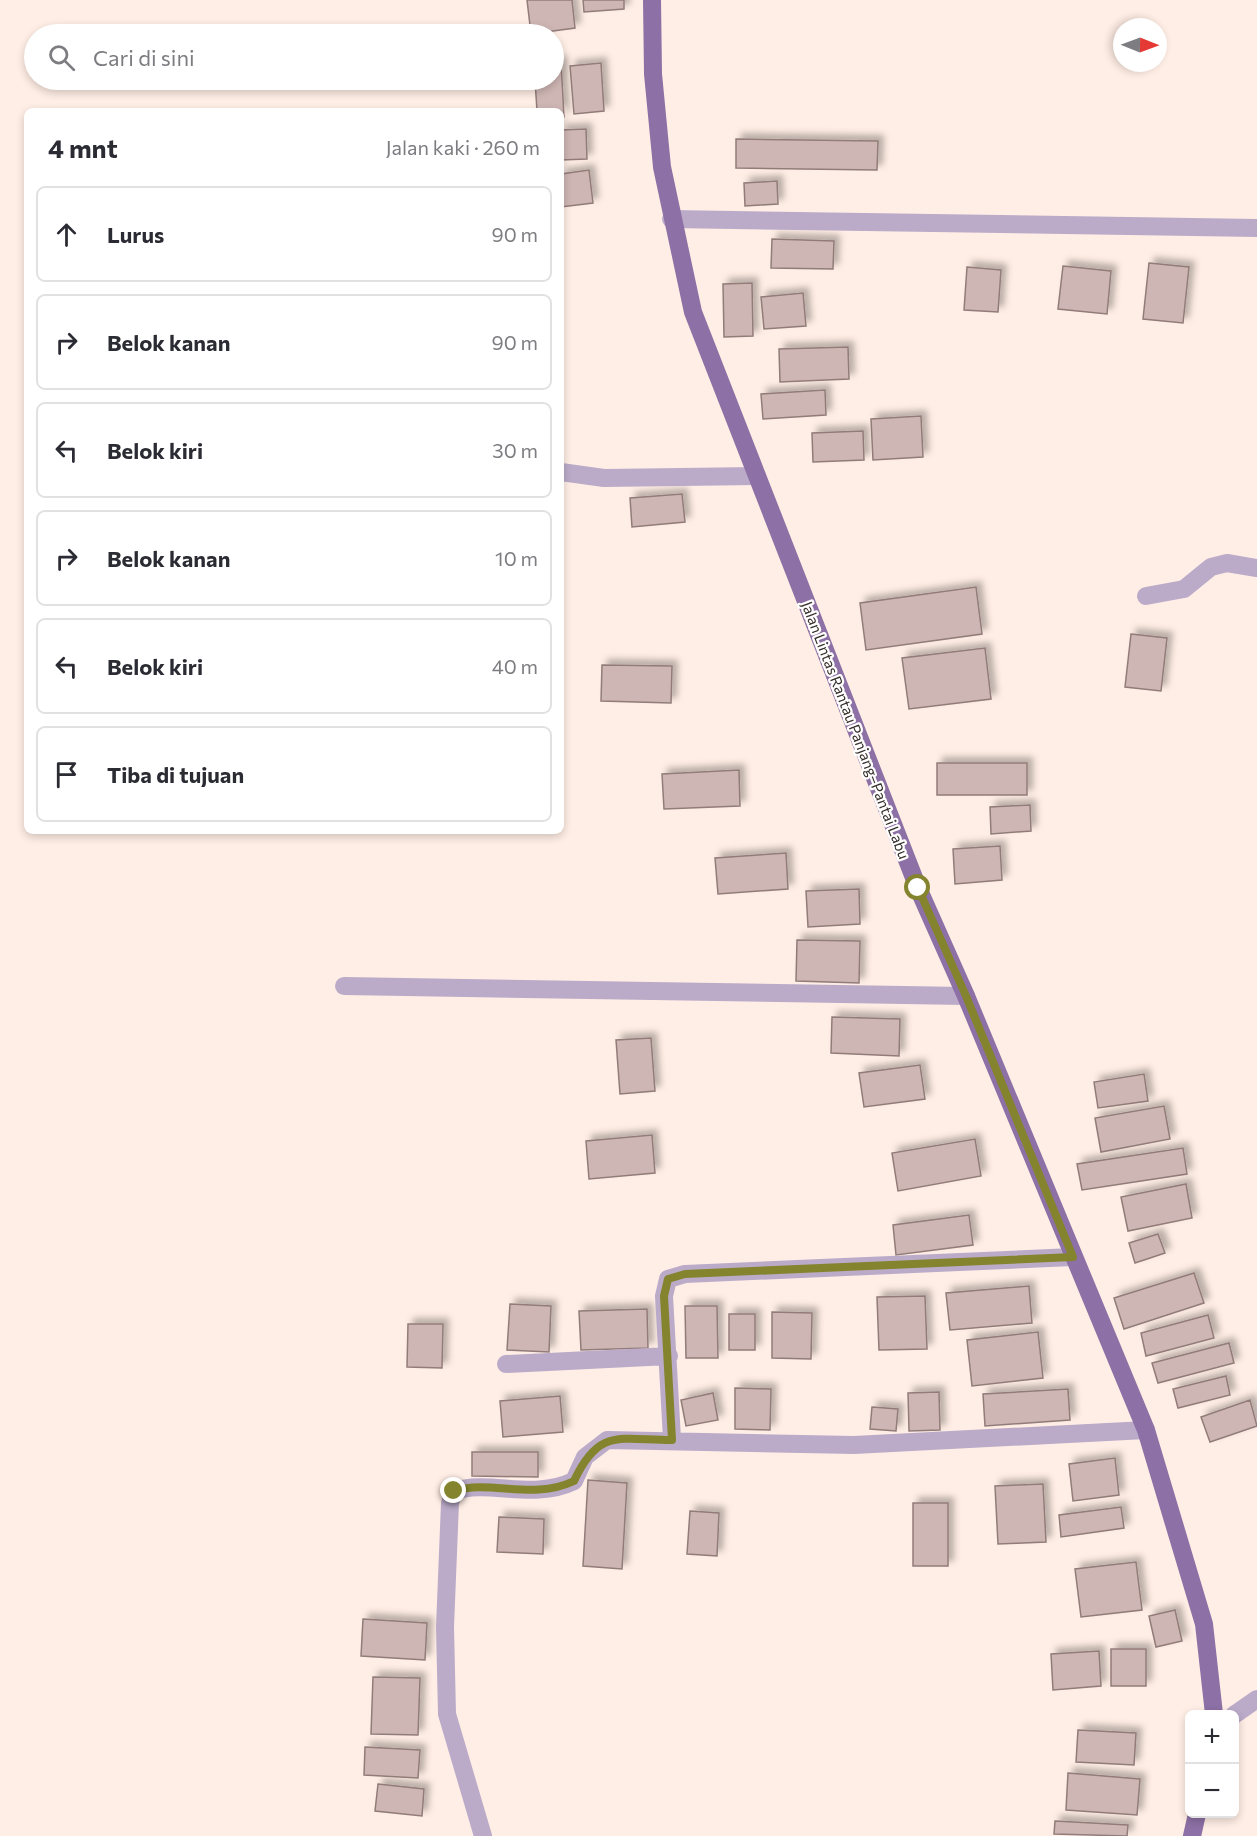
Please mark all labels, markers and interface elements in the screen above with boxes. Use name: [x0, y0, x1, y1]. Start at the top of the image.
north arrow: [1113, 18, 1167, 72]
search box: [24, 24, 564, 90]
icon: search: [45, 41, 78, 74]
text: Cari di sini: [93, 44, 195, 71]
text: 4 mnt: [48, 132, 118, 163]
text: Jalan kaki · 260 m: [386, 135, 540, 159]
icon: ahead: [50, 218, 83, 251]
text: Lurus: [107, 221, 164, 248]
text: 90 m: [492, 222, 538, 246]
icon: right: [50, 326, 83, 359]
text: Belok kanan: [107, 329, 230, 356]
text: 90 m: [492, 330, 538, 354]
icon: left: [50, 434, 83, 467]
text: Belok kiri: [107, 437, 203, 464]
text: 30 m: [492, 438, 538, 462]
icon: right: [50, 542, 83, 575]
text: Belok kanan: [107, 545, 230, 572]
text: 10 m: [495, 546, 538, 570]
street label: Jalan Lintas Rantau Panjang–Pantai Labu: [798, 599, 914, 861]
icon: left: [50, 650, 83, 683]
text: Belok kiri: [107, 653, 203, 680]
text: 40 m: [492, 654, 538, 678]
icon: arrive: [50, 758, 83, 791]
text: Tiba di tujuan: [107, 761, 244, 788]
route start: [904, 874, 930, 900]
route end: [440, 1477, 466, 1503]
map controls: [1185, 1710, 1239, 1818]
button: +: [1185, 1710, 1239, 1764]
button: −: [1185, 1764, 1239, 1818]

